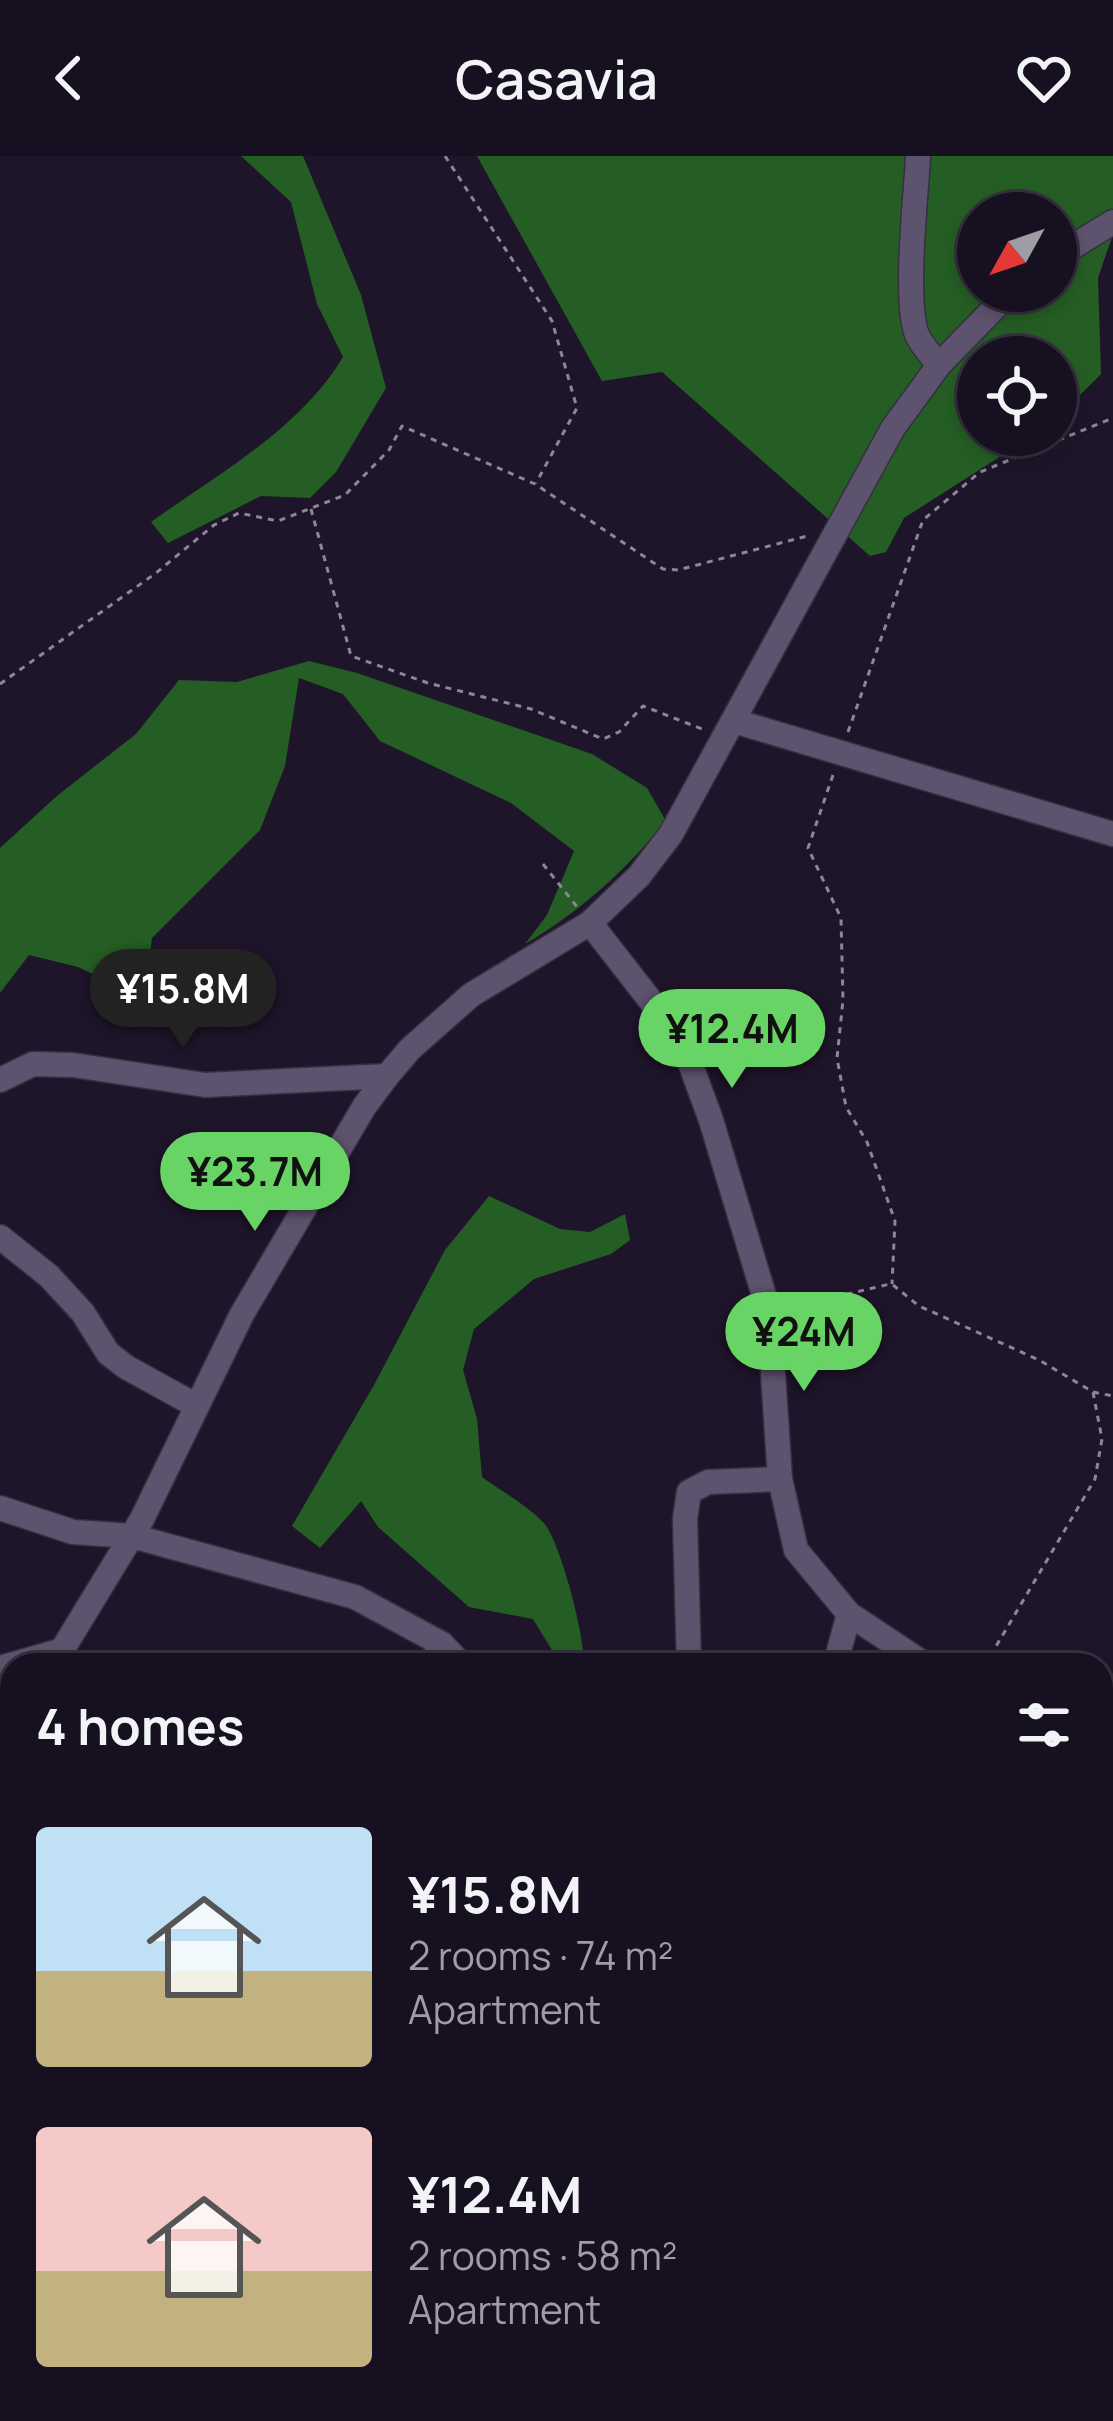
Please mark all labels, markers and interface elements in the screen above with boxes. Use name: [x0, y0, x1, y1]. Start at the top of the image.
text: Casavia: [455, 41, 658, 115]
icon: back: [36, 45, 102, 111]
icon: heart: [1011, 45, 1077, 111]
north arrow: [957, 192, 1077, 312]
map controls: [957, 192, 1077, 456]
button: locate: [957, 336, 1077, 456]
pin: ¥15.8M: [85, 949, 281, 1051]
text: ¥15.8M: [117, 961, 249, 1015]
pin: ¥12.4M: [634, 989, 830, 1091]
text: ¥12.4M: [665, 1001, 799, 1055]
pin: ¥23.7M: [157, 1132, 353, 1234]
text: ¥23.7M: [187, 1144, 323, 1198]
pin: ¥24M: [733, 1292, 875, 1394]
text: ¥24M: [752, 1304, 856, 1358]
text: 4 homes: [36, 1691, 244, 1760]
icon: filters: [1011, 1692, 1077, 1758]
text: ¥15.8M: [408, 1859, 582, 1928]
icon: home: [132, 1875, 276, 2019]
text: 2 rooms · 74 m²: [408, 1928, 673, 1982]
text: Apartment: [408, 1982, 601, 2036]
text: ¥12.4M: [408, 2159, 582, 2228]
icon: home: [132, 2175, 276, 2319]
text: 2 rooms · 58 m²: [408, 2228, 677, 2282]
text: Apartment: [408, 2282, 601, 2336]

